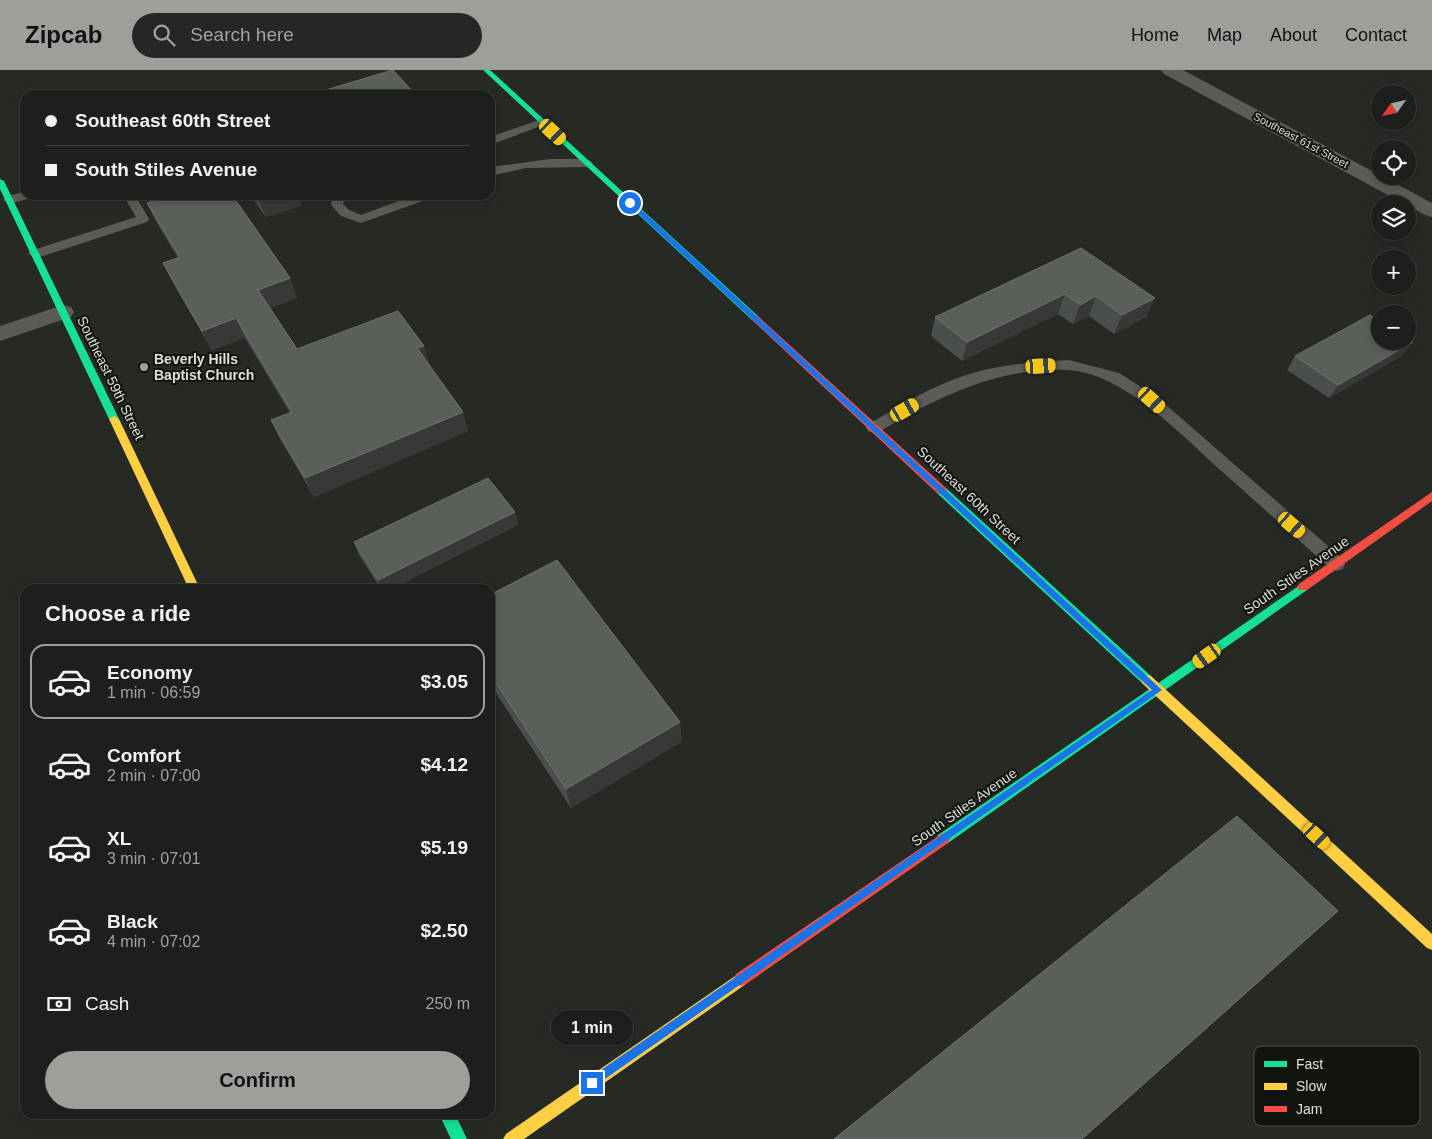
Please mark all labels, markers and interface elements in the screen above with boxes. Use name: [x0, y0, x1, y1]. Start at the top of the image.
search box: [132, 13, 482, 58]
text: Zipcab: [25, 21, 102, 48]
icon: search: [150, 21, 178, 49]
text: Search here: [190, 24, 294, 45]
text: Home: [1131, 25, 1179, 45]
text: Map: [1207, 25, 1242, 45]
text: About: [1270, 25, 1317, 45]
text: Contact: [1345, 25, 1407, 45]
north arrow: [1371, 85, 1416, 130]
map controls: [1371, 85, 1416, 350]
text: Southeast 60th Street: [75, 110, 270, 131]
street label: Southeast 61st Street: [1251, 110, 1351, 170]
car: [536, 116, 569, 148]
button: locate: [1371, 140, 1416, 185]
text: South Stiles Avenue: [75, 159, 257, 180]
route start: [619, 192, 641, 214]
button: layers: [1371, 195, 1416, 240]
button: +: [1371, 250, 1416, 295]
button: −: [1371, 305, 1416, 350]
street label: Southeast 59th Street: [74, 314, 148, 442]
place label: Beverly Hills Baptist Church: [154, 351, 254, 383]
car: [1025, 358, 1056, 374]
marker: Beverly Hills Baptist Church: [138, 361, 150, 373]
car: [1135, 384, 1168, 416]
car: [888, 396, 921, 424]
street label: Southeast 60th Street: [914, 443, 1024, 547]
car: [1275, 509, 1308, 541]
street label: South Stiles Avenue: [1240, 532, 1352, 617]
text: Choose a ride: [45, 601, 190, 626]
car: [1190, 641, 1223, 671]
icon: car: [47, 659, 92, 704]
text: Economy: [107, 662, 193, 683]
text: $3.05: [420, 671, 468, 692]
text: 1 min · 06:59: [107, 684, 200, 701]
icon: car: [47, 742, 92, 787]
text: Comfort: [107, 745, 181, 766]
text: $4.12: [420, 754, 468, 775]
street label: South Stiles Avenue: [908, 764, 1020, 849]
text: 2 min · 07:00: [107, 767, 200, 784]
car: [1300, 820, 1333, 852]
icon: car: [47, 825, 92, 870]
text: XL: [107, 828, 131, 849]
text: $5.19: [420, 837, 468, 858]
text: 3 min · 07:01: [107, 850, 200, 867]
icon: car: [47, 908, 92, 953]
text: Black: [107, 911, 158, 932]
text: $2.50: [420, 920, 468, 941]
text: 4 min · 07:02: [107, 933, 200, 950]
icon: cash: [45, 990, 73, 1018]
text: Cash: [85, 993, 129, 1014]
text: 250 m: [426, 995, 470, 1012]
callout: 1 min: [551, 1010, 633, 1046]
text: 1 min: [571, 1019, 613, 1036]
legend: [1254, 1046, 1420, 1126]
button: Confirm: [45, 1051, 470, 1109]
text: Fast: [1296, 1056, 1323, 1072]
route end: [581, 1072, 603, 1094]
text: Slow: [1296, 1078, 1327, 1094]
text: Jam: [1296, 1101, 1322, 1117]

